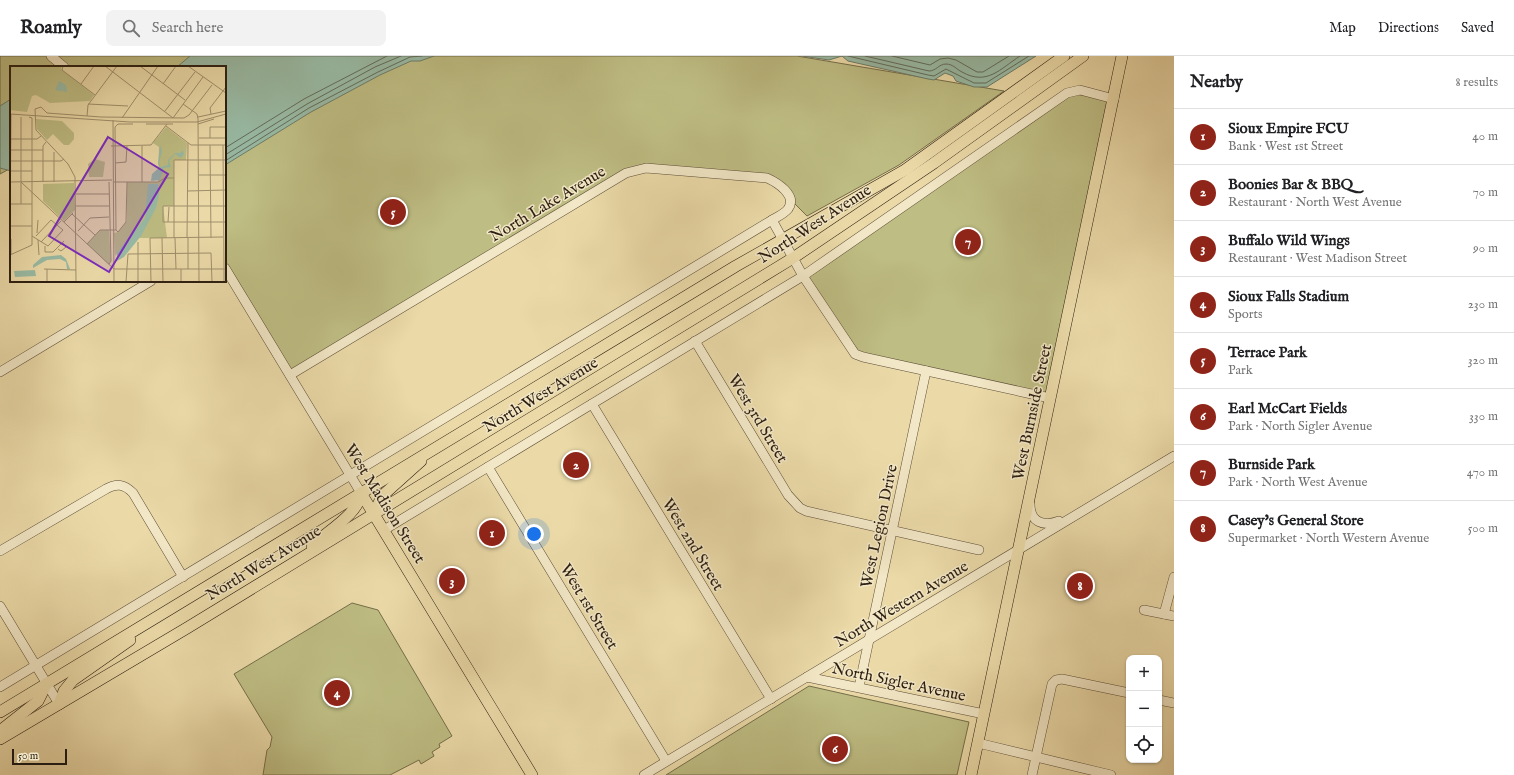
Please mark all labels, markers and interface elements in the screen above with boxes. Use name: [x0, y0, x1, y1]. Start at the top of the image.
search box: [106, 10, 386, 46]
text: Roamly: [20, 16, 82, 40]
icon: search: [120, 17, 142, 39]
text: Search here: [152, 18, 223, 37]
text: Map: [1329, 19, 1356, 37]
text: Directions: [1378, 19, 1439, 37]
text: Saved: [1461, 19, 1494, 37]
inset map: [10, 66, 226, 282]
text: Nearby: [1190, 72, 1243, 93]
text: 8 results: [1455, 74, 1498, 91]
text: Sioux Empire FCU: [1228, 119, 1349, 138]
text: 1: [1201, 128, 1205, 145]
text: 40 m: [1472, 128, 1498, 145]
text: Bank · West 1st Street: [1228, 138, 1343, 155]
street label: North Lake Avenue: [486, 162, 610, 247]
text: Boonies Bar & BBQ: [1228, 175, 1353, 194]
street label: North West Avenue: [755, 181, 875, 269]
text: 2: [1200, 184, 1206, 201]
text: 70 m: [1473, 184, 1498, 201]
text: Restaurant · North West Avenue: [1228, 194, 1402, 211]
pin: 5: [380, 197, 406, 227]
pin: 7: [955, 227, 981, 257]
text: Buffalo Wild Wings: [1228, 231, 1350, 250]
text: 3: [1201, 240, 1205, 257]
text: 90 m: [1473, 240, 1498, 257]
text: Restaurant · West Madison Street: [1228, 250, 1407, 267]
text: Sioux Falls Stadium: [1228, 287, 1349, 306]
text: 4: [1200, 296, 1206, 313]
text: 230 m: [1468, 296, 1498, 313]
text: Sports: [1228, 306, 1263, 323]
street label: West Burnside Street: [1009, 342, 1057, 482]
text: Terrace Park: [1228, 343, 1307, 362]
text: 5: [1201, 352, 1205, 369]
text: 320 m: [1468, 352, 1498, 369]
street label: North West Avenue: [480, 354, 602, 438]
text: Park: [1228, 362, 1253, 379]
street label: West 3rd Street: [723, 371, 792, 467]
text: Earl McCart Fields: [1228, 399, 1347, 418]
text: 6: [1200, 408, 1206, 425]
text: 330 m: [1469, 408, 1498, 425]
text: Park · North Sigler Avenue: [1228, 418, 1372, 435]
street label: West Madison Street: [339, 441, 429, 568]
pin: 2: [563, 450, 589, 480]
text: Burnside Park: [1228, 455, 1315, 474]
street label: West Legion Drive: [857, 463, 903, 590]
text: 7: [1200, 464, 1206, 481]
text: 470 m: [1467, 464, 1498, 481]
text: Park · North West Avenue: [1228, 474, 1367, 491]
street label: West 2nd Street: [657, 495, 728, 595]
text: Casey's General Store: [1228, 511, 1364, 530]
pin: 1: [479, 518, 505, 548]
text: 8: [1200, 520, 1206, 537]
text: 500 m: [1468, 520, 1498, 537]
street label: North West Avenue: [203, 522, 325, 606]
your location: [524, 524, 544, 544]
text: Supermarket · North Western Avenue: [1228, 530, 1429, 547]
street label: North Western Avenue: [832, 557, 972, 653]
street label: West 1st Street: [555, 560, 622, 654]
pin: 3: [439, 566, 465, 596]
pin: 8: [1067, 571, 1093, 601]
map controls: [1126, 655, 1162, 763]
button: +: [1126, 655, 1162, 691]
street label: North Sigler Avenue: [830, 659, 967, 707]
pin: 4: [324, 678, 350, 708]
button: −: [1126, 691, 1162, 727]
button: locate: [1126, 727, 1162, 763]
pin: 6: [822, 734, 848, 764]
scale bar: [12, 747, 67, 766]
text: 50 m: [18, 749, 38, 763]

